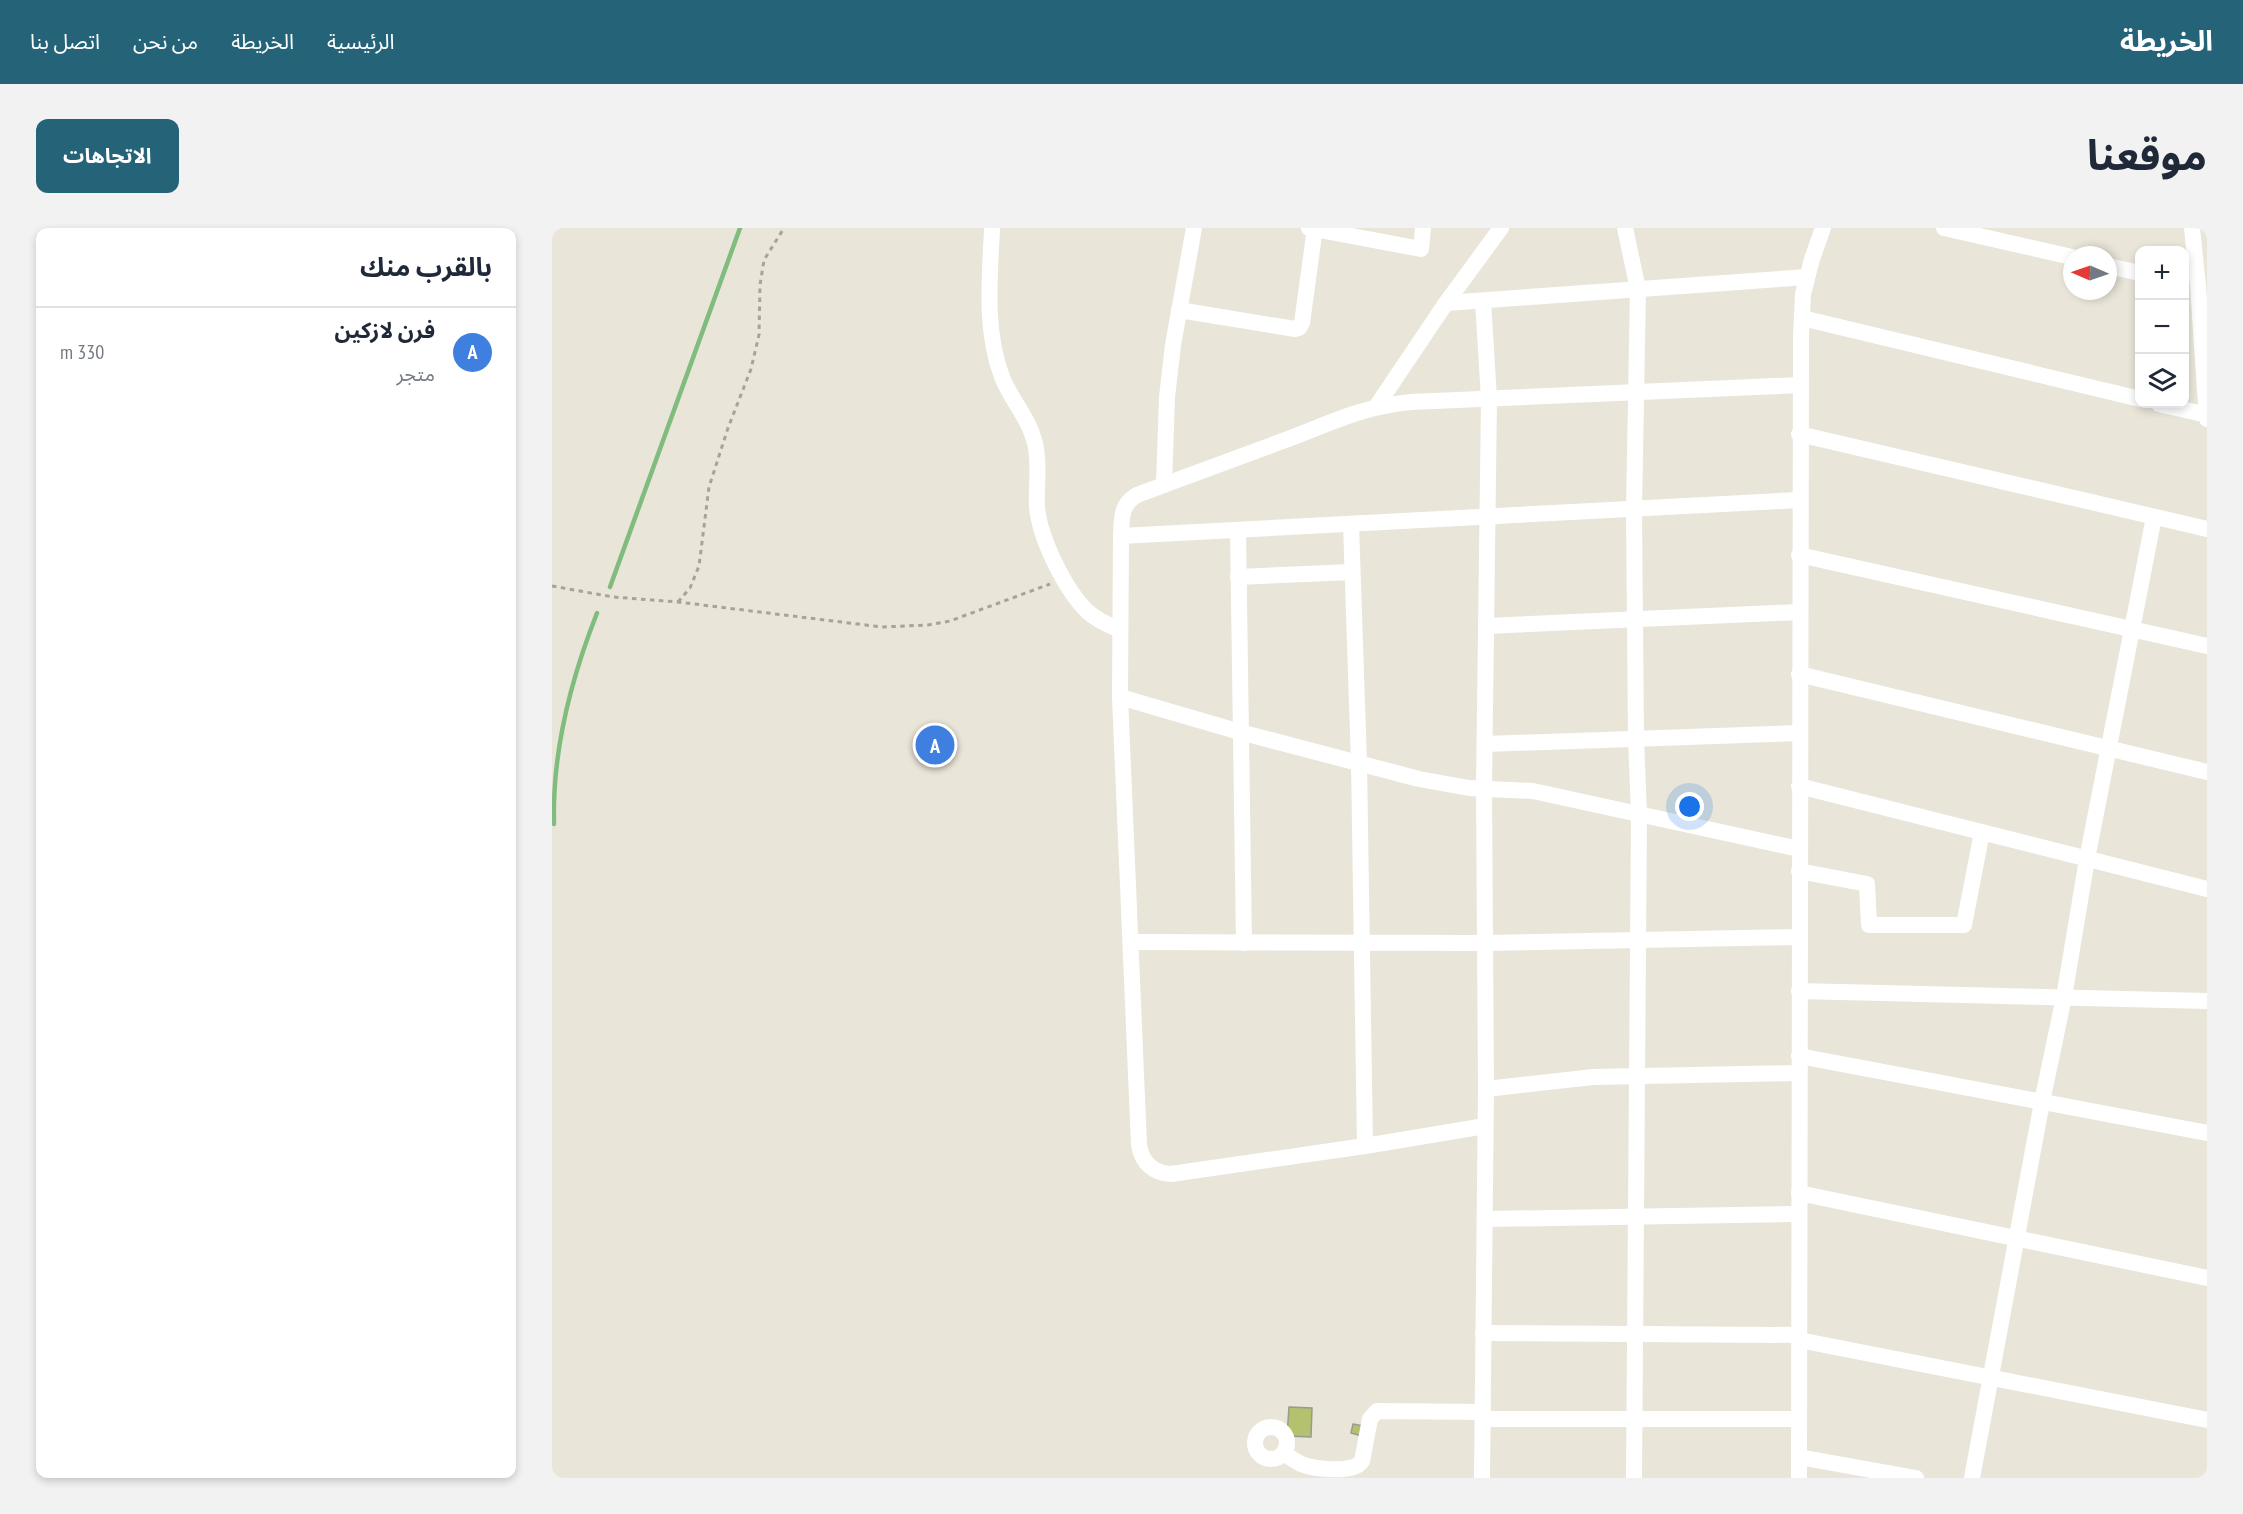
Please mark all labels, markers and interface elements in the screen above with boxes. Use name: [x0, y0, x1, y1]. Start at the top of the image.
text: الخريطة: [2120, 22, 2213, 59]
text: اتصل بنا: [30, 28, 100, 55]
text: من نحن: [133, 28, 198, 55]
text: الخريطة: [231, 28, 294, 55]
text: الرئيسية: [327, 28, 395, 55]
button: الاتجاهات: [36, 119, 179, 193]
text: موقعنا: [2087, 127, 2207, 182]
north arrow: [2063, 246, 2117, 300]
map controls: [2135, 246, 2189, 408]
button: +: [2135, 246, 2189, 300]
text: بالقرب منك: [360, 250, 492, 283]
button: −: [2135, 300, 2189, 354]
text: فرن لازكين: [334, 316, 435, 344]
text: 330 m: [60, 339, 104, 365]
text: A: [467, 339, 478, 365]
button: layers: [2135, 354, 2189, 408]
text: متجر: [396, 361, 435, 387]
pin: A: [916, 722, 955, 768]
your location: [1675, 792, 1704, 821]

